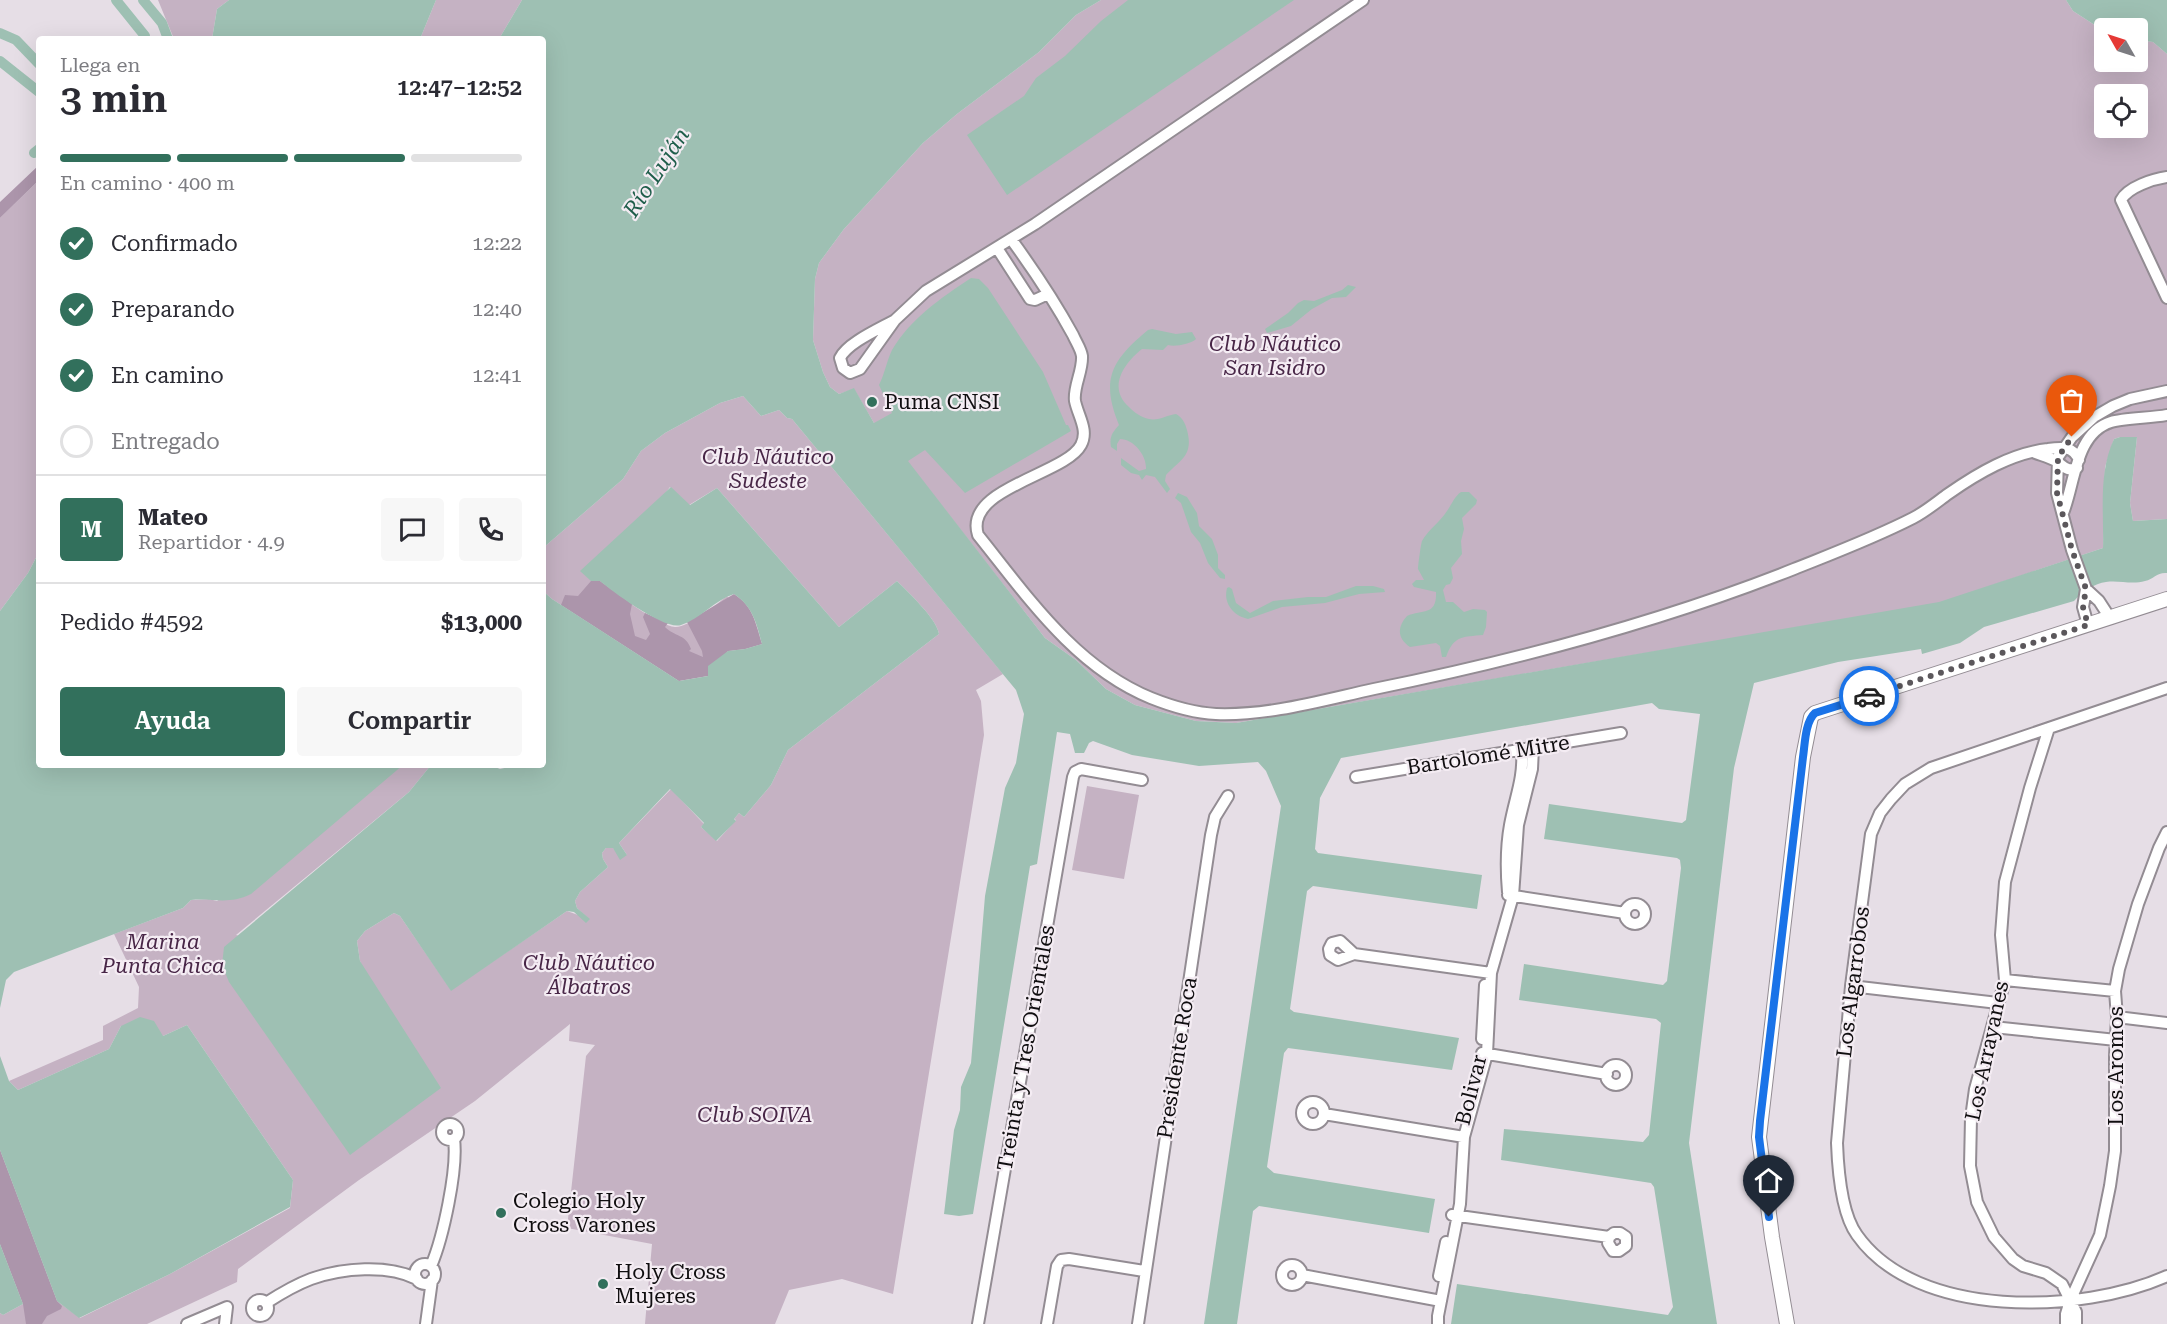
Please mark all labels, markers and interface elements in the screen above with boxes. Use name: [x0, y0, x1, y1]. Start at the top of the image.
north arrow: [2094, 18, 2148, 72]
map controls: [2094, 18, 2148, 138]
text: Llega en: [60, 53, 140, 77]
text: 12:47–12:52: [397, 75, 522, 100]
text: 3 min: [60, 76, 167, 122]
button: locate: [2094, 84, 2148, 138]
water label: Río Luján: [618, 123, 694, 222]
text: En camino · 400 m: [60, 171, 235, 195]
icon: check: [60, 227, 93, 260]
text: Confirmado: [111, 231, 238, 256]
text: 12:22: [472, 231, 522, 255]
icon: check: [60, 293, 93, 326]
text: Preparando: [111, 297, 235, 322]
text: 12:40: [472, 297, 522, 321]
park label: Club Náutico San Isidro: [1209, 332, 1341, 380]
icon: check: [60, 359, 93, 392]
text: En camino: [111, 363, 224, 388]
text: 12:41: [472, 363, 522, 387]
pin: [2046, 375, 2097, 437]
icon: bag: [2055, 384, 2088, 417]
place label: Puma CNSI: [884, 390, 1000, 414]
marker: Puma CNSI: [865, 395, 879, 409]
text: Entregado: [111, 429, 220, 454]
park label: Club Náutico Sudeste: [702, 445, 834, 493]
button: chat: [381, 498, 444, 561]
button: phone: [459, 498, 522, 561]
text: Mateo: [138, 505, 208, 530]
text: M: [81, 517, 102, 542]
text: Repartidor · 4.9: [138, 530, 285, 554]
text: Pedido #4592: [60, 610, 203, 635]
text: $13,000: [441, 610, 522, 635]
courier: [1839, 666, 1899, 726]
icon: car: [1853, 680, 1886, 713]
button: Ayuda: [60, 687, 285, 756]
button: Compartir: [297, 687, 522, 756]
street label: Bartolomé Mitre: [1405, 730, 1571, 780]
street label: Los Algarrobos: [1832, 905, 1874, 1059]
street label: Treinta y Tres Orientales: [993, 923, 1059, 1173]
park label: Marina Punta Chica: [100, 930, 225, 978]
park label: Club Náutico Álbatros: [523, 951, 655, 999]
street label: Presidente Roca: [1152, 975, 1202, 1141]
street label: Los Arrayanes: [1960, 979, 2014, 1123]
street label: Los Aromos: [2104, 1006, 2128, 1126]
street label: Bolivar: [1451, 1052, 1491, 1128]
park label: Club SOIVA: [697, 1103, 813, 1127]
pin: [1743, 1155, 1794, 1217]
icon: home: [1752, 1164, 1785, 1197]
place label: Colegio Holy Cross Varones: [513, 1189, 656, 1237]
marker: Colegio Holy Cross Varones: [494, 1206, 508, 1220]
place label: Holy Cross Mujeres: [615, 1260, 726, 1308]
marker: Holy Cross Mujeres: [596, 1277, 610, 1291]

